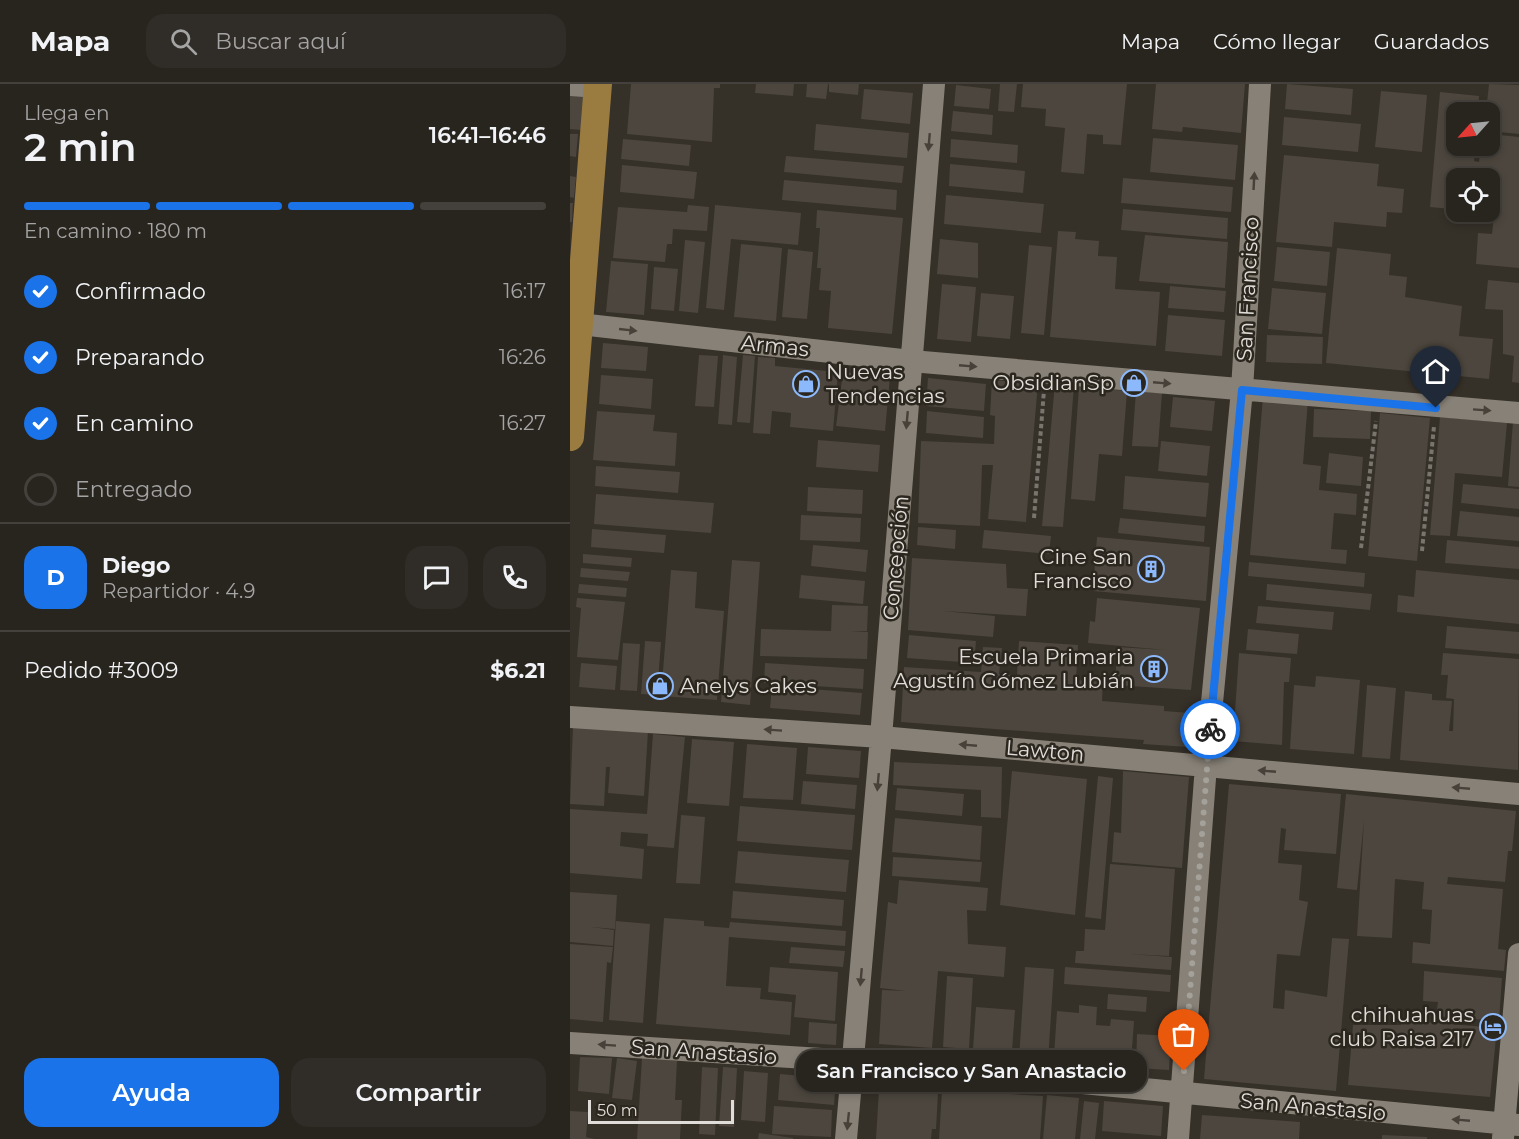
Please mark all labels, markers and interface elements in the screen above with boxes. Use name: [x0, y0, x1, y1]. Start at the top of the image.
search box: [146, 14, 566, 68]
text: Mapa: [30, 24, 110, 58]
icon: search: [167, 25, 200, 58]
text: Buscar aquí: [215, 28, 346, 55]
text: Mapa: [1121, 29, 1180, 54]
text: Cómo llegar: [1213, 29, 1341, 54]
text: Guardados: [1374, 29, 1489, 54]
text: Llega en: [24, 101, 110, 125]
north arrow: [1446, 102, 1500, 156]
map controls: [1446, 102, 1500, 222]
text: 16:41–16:46: [429, 122, 546, 149]
text: 2 min: [24, 123, 137, 171]
one-way arrow: [924, 133, 934, 152]
button: locate: [1446, 168, 1500, 222]
one-way arrow: [1250, 171, 1259, 190]
street label: San Francisco: [1231, 216, 1264, 362]
text: En camino · 180 m: [24, 219, 207, 243]
icon: check: [24, 275, 57, 308]
text: Confirmado: [75, 278, 206, 305]
text: 16:17: [503, 279, 546, 303]
one-way arrow: [619, 325, 638, 334]
street label: Armas: [740, 330, 810, 362]
icon: check: [24, 341, 57, 374]
text: Preparando: [75, 344, 204, 371]
text: 16:26: [499, 345, 546, 369]
pin: [1410, 346, 1461, 408]
icon: home: [1419, 355, 1452, 388]
place label: Nuevas Tendencias: [826, 359, 945, 408]
one-way arrow: [959, 361, 978, 371]
shop icon: ObsidianSp: [1119, 368, 1149, 398]
shop icon: Nuevas Tendencias: [791, 369, 821, 399]
place label: ObsidianSp: [993, 370, 1114, 395]
one-way arrow: [1153, 378, 1172, 388]
one-way arrow: [1473, 406, 1492, 415]
icon: check: [24, 407, 57, 440]
text: En camino: [75, 410, 194, 437]
text: 16:27: [499, 411, 546, 435]
one-way arrow: [902, 411, 911, 430]
text: Entregado: [75, 476, 192, 503]
street label: Concepción: [878, 495, 913, 621]
place label: Cine San Francisco: [1032, 544, 1132, 593]
button: chat: [405, 546, 468, 609]
button: phone: [483, 546, 546, 609]
text: Diego: [102, 552, 171, 579]
building icon: Cine San Francisco: [1136, 554, 1166, 584]
text: D: [46, 564, 65, 591]
text: Repartidor · 4.9: [102, 579, 255, 603]
place label: Escuela Primaria Agustín Gómez Lubián: [893, 644, 1134, 693]
building icon: Escuela Primaria Agustín Gómez Lubián: [1139, 654, 1169, 684]
text: Pedido #3009: [24, 657, 178, 684]
text: $6.21: [490, 657, 546, 684]
shop icon: Anelys Cakes: [645, 671, 675, 701]
place label: Anelys Cakes: [680, 673, 817, 698]
courier: [1180, 699, 1240, 759]
icon: bike: [1194, 713, 1227, 746]
one-way arrow: [764, 726, 783, 735]
street label: Lawton: [1005, 735, 1085, 766]
one-way arrow: [958, 740, 977, 750]
one-way arrow: [1257, 766, 1276, 775]
one-way arrow: [873, 773, 882, 792]
one-way arrow: [1451, 783, 1470, 793]
one-way arrow: [856, 967, 866, 986]
place label: chihuahuas club Raisa 217: [1330, 1002, 1474, 1051]
pin: [1158, 1009, 1209, 1071]
hotel icon: chihuahuas club Raisa 217: [1478, 1012, 1508, 1042]
icon: bag: [1167, 1018, 1200, 1051]
street label: San Anastasio: [630, 1034, 778, 1069]
one-way arrow: [597, 1041, 616, 1050]
callout: San Francisco y San Anastacio: [797, 1050, 1148, 1092]
button: Ayuda: [24, 1058, 279, 1127]
button: Compartir: [291, 1058, 546, 1127]
text: San Francisco y San Anastacio: [817, 1059, 1126, 1083]
street label: San Anastasio: [1239, 1088, 1387, 1125]
scale bar: [588, 1097, 734, 1124]
text: 50 m: [597, 1101, 638, 1120]
one-way arrow: [843, 1112, 852, 1131]
one-way arrow: [1451, 1115, 1470, 1125]

